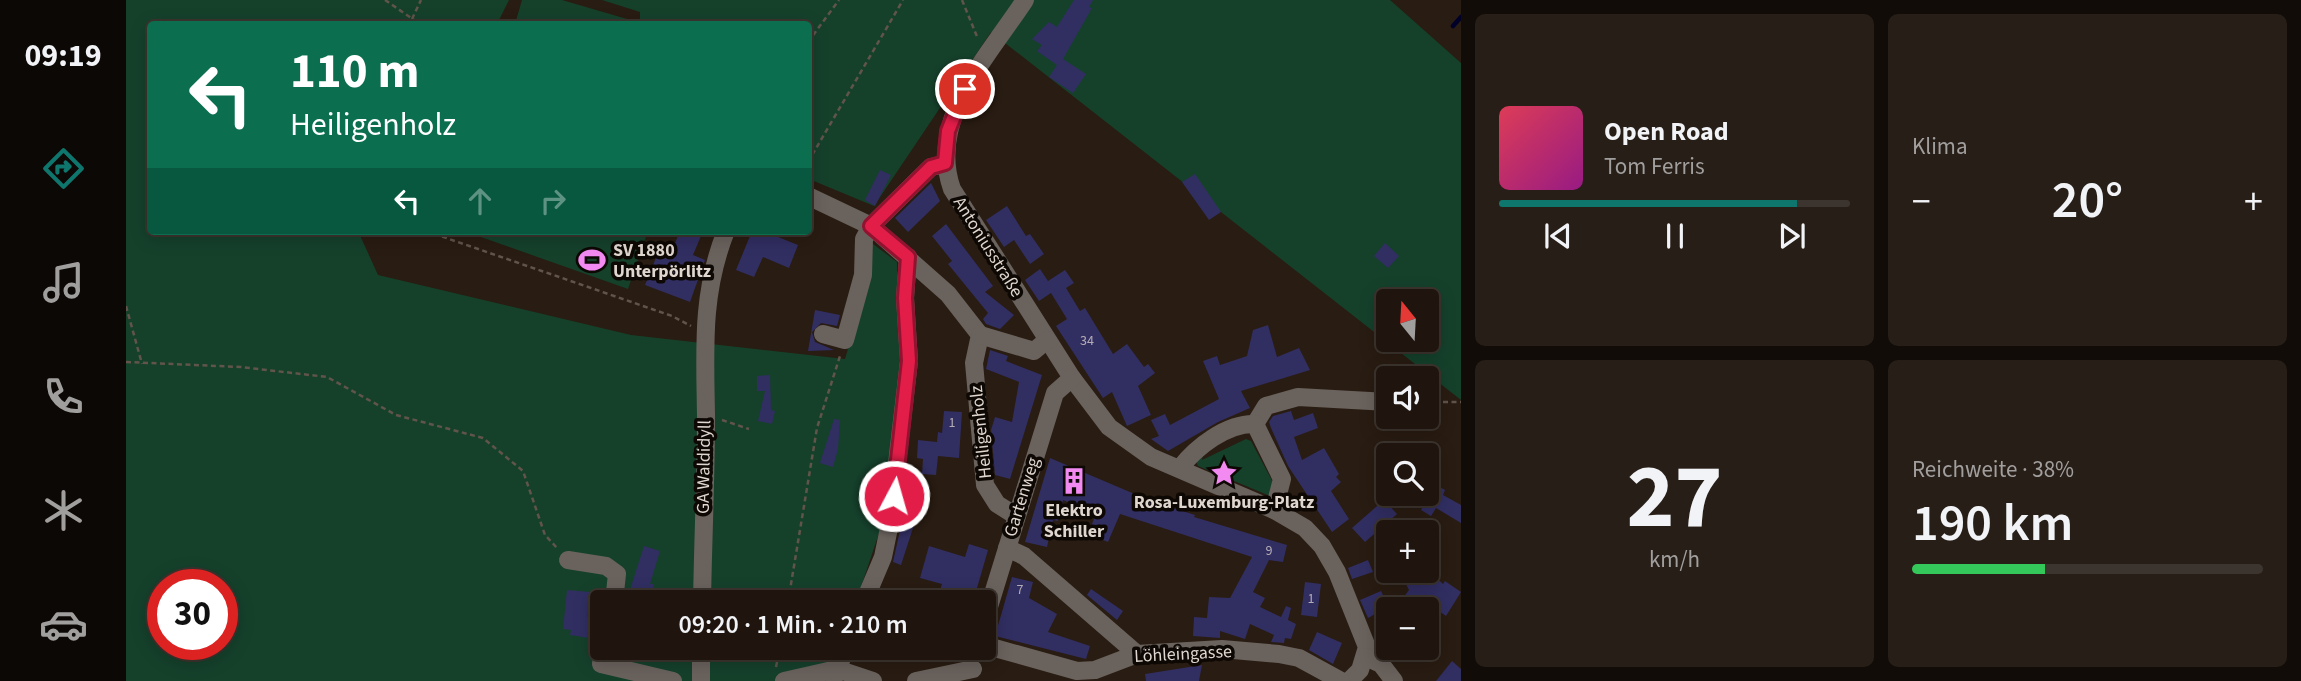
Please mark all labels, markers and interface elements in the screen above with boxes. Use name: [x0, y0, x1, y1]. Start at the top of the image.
text: 09:19: [24, 33, 102, 79]
text: 110 m: [290, 37, 419, 107]
icon: left: [175, 49, 266, 140]
pin: [935, 59, 995, 119]
icon: arrive: [946, 70, 984, 108]
text: Heiligenholz: [290, 102, 456, 148]
text: Open Road: [1604, 113, 1729, 150]
text: Klima: [1912, 130, 1968, 163]
icon: directions: [39, 144, 88, 193]
text: Tom Ferris: [1604, 150, 1705, 183]
text: 20°: [2052, 164, 2123, 238]
text: −: [1912, 175, 1931, 229]
text: +: [2244, 175, 2263, 229]
icon: left: [388, 182, 426, 220]
icon: ahead: [461, 182, 499, 220]
icon: right: [534, 182, 572, 220]
street label: Antoniusstraße: [947, 192, 1029, 302]
icon: previous: [1539, 217, 1577, 255]
icon: pause: [1656, 217, 1694, 255]
icon: next: [1773, 217, 1811, 255]
place label: SV 1880 Unterpörlitz: [613, 238, 711, 284]
sports icon: SV 1880 Unterpörlitz: [577, 245, 607, 275]
icon: music: [39, 258, 88, 307]
north arrow: [1376, 289, 1438, 352]
map controls: [1376, 289, 1439, 660]
house number: 34: [1080, 331, 1094, 351]
button: sound: [1376, 366, 1439, 429]
icon: phone: [39, 372, 88, 421]
street label: Heiligenholz: [964, 384, 998, 480]
house number: 1: [949, 413, 956, 433]
street label: GA Waldidyll: [691, 420, 717, 514]
text: 27: [1626, 433, 1723, 562]
button: search: [1376, 443, 1439, 506]
text: Reichweite · 38%: [1912, 453, 2074, 486]
street label: Gartenweg: [998, 454, 1046, 540]
place icon: Rosa-Luxemburg-Platz: [1209, 458, 1239, 488]
position arrow: [857, 459, 931, 533]
building icon: Elektro Schiller: [1059, 466, 1089, 496]
icon: climate: [39, 486, 88, 535]
text: 190 km: [1912, 487, 2073, 561]
place label: Rosa-Luxemburg-Platz: [1134, 490, 1314, 515]
place label: Elektro Schiller: [1044, 498, 1105, 544]
button: +: [1376, 520, 1439, 583]
house number: 9: [1266, 541, 1273, 561]
text: km/h: [1649, 543, 1700, 576]
speed limit sign: 30: [147, 569, 238, 660]
house number: 7: [1017, 580, 1024, 600]
house number: 1: [1308, 589, 1315, 609]
button: −: [1376, 597, 1439, 660]
icon: car: [39, 600, 88, 649]
text: 09:20 · 1 Min. · 210 m: [678, 606, 908, 643]
street label: Löhleingasse: [1134, 639, 1233, 669]

